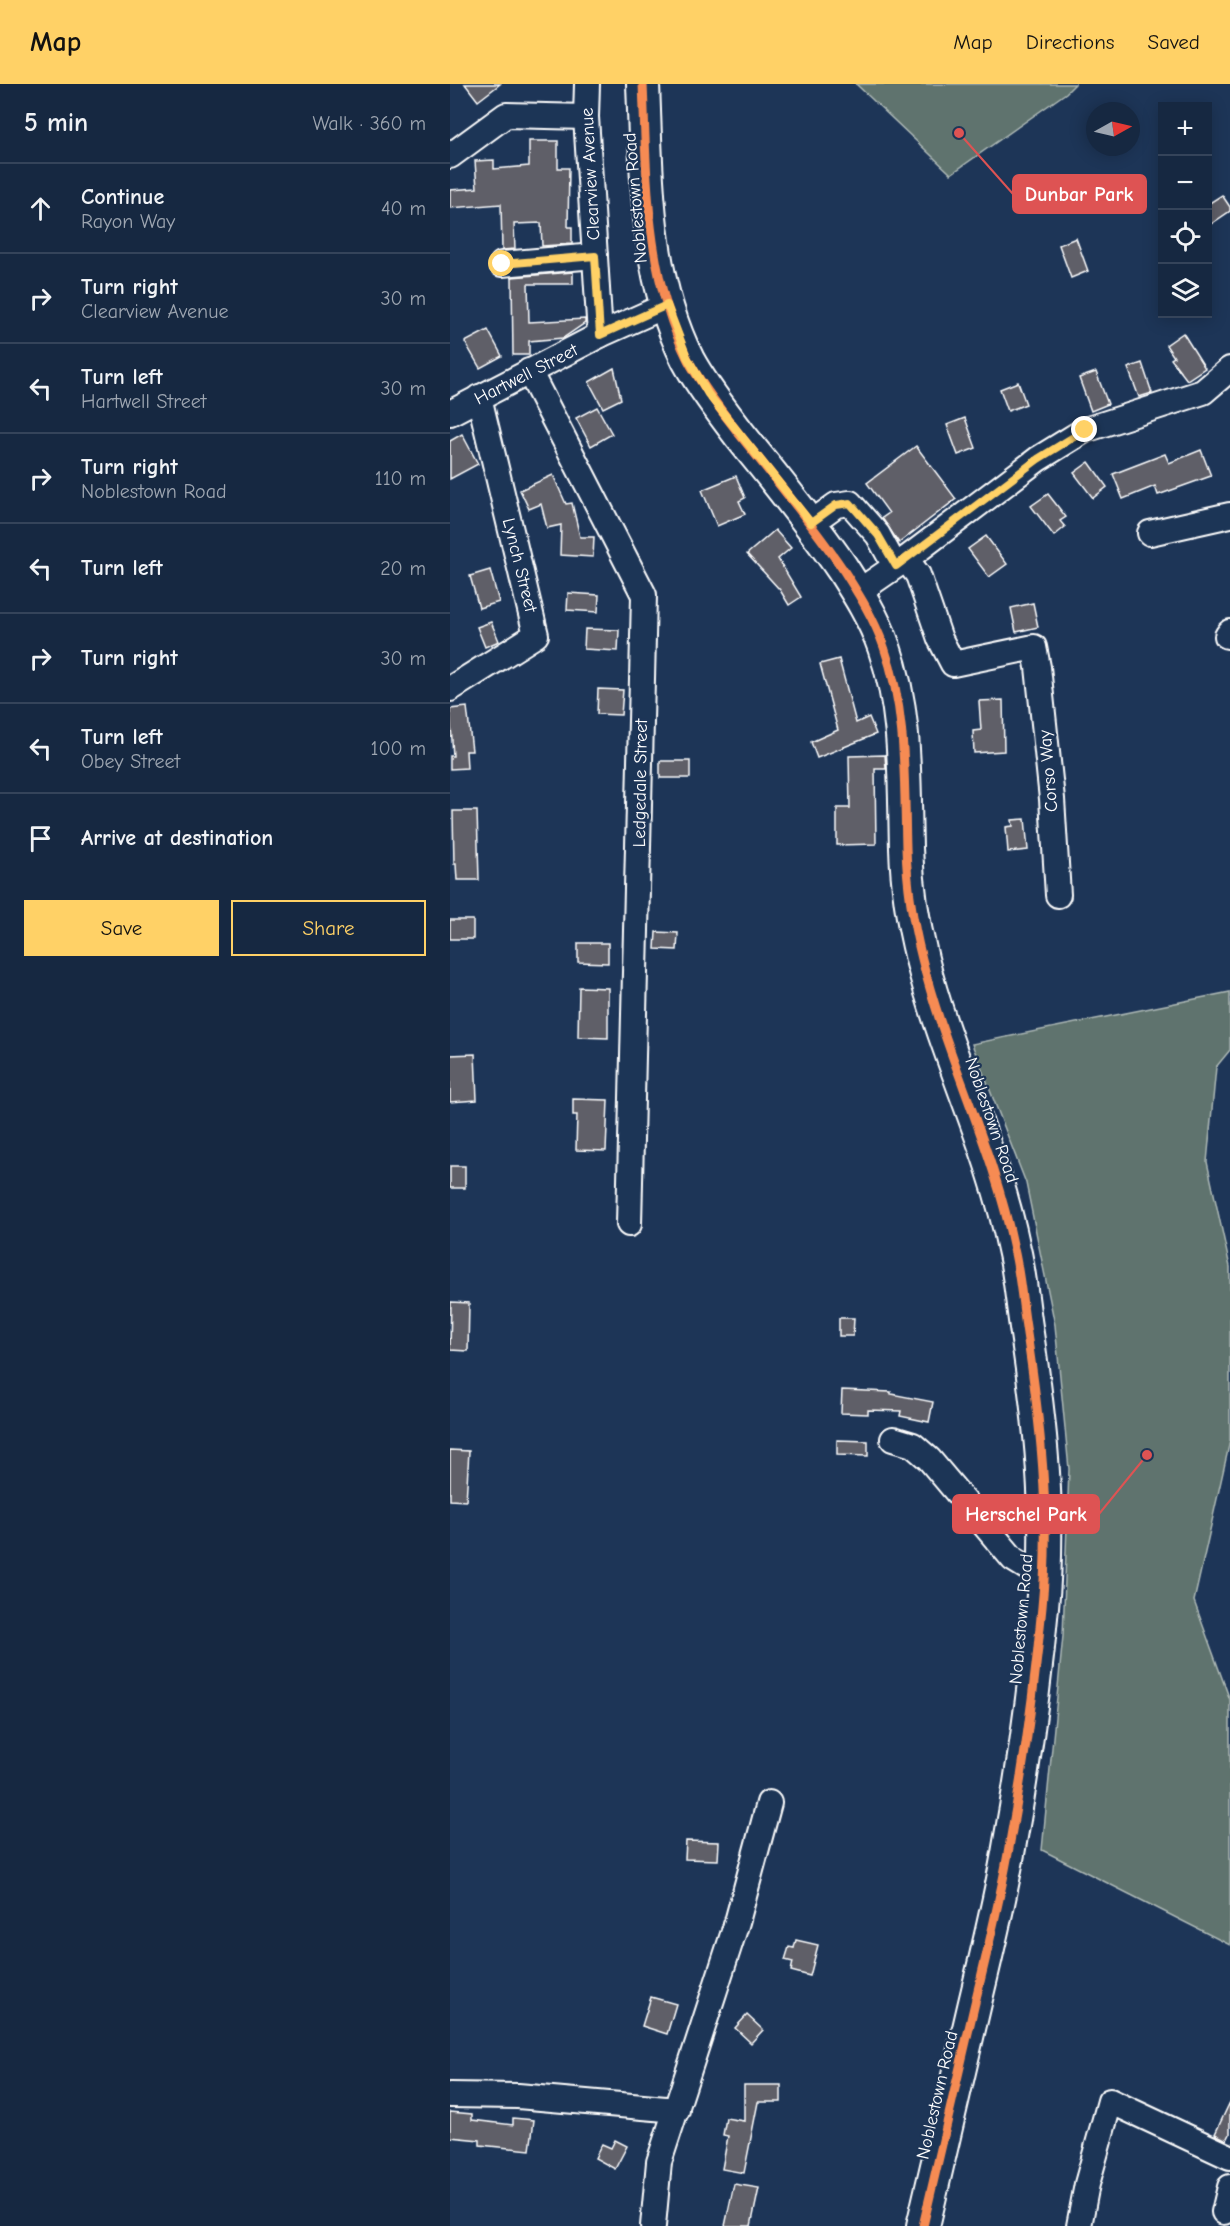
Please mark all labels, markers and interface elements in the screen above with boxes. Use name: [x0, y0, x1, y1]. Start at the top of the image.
text: Map: [30, 26, 81, 58]
text: Map: [953, 30, 993, 54]
text: Directions: [1026, 30, 1115, 54]
text: Saved: [1148, 30, 1200, 54]
north arrow: [1086, 102, 1140, 156]
map controls: [1158, 102, 1212, 318]
button: +: [1158, 102, 1212, 156]
street label: Clearview Avenue: [577, 107, 604, 241]
text: 5 min: [24, 108, 88, 138]
text: Walk · 360 m: [312, 112, 426, 135]
street label: Noblestown Road: [619, 132, 652, 264]
button: −: [1158, 156, 1212, 210]
callout: Dunbar Park: [1013, 175, 1146, 213]
text: Dunbar Park: [1025, 183, 1134, 206]
text: Continue: [81, 184, 164, 210]
icon: ahead: [24, 192, 57, 225]
text: 40 m: [381, 197, 426, 220]
text: Rayon Way: [81, 210, 175, 233]
button: locate: [1158, 210, 1212, 264]
route start: [488, 250, 514, 276]
button: layers: [1158, 264, 1212, 318]
text: Turn right: [81, 274, 178, 300]
icon: right: [24, 282, 57, 315]
text: 30 m: [380, 287, 426, 310]
text: Clearview Avenue: [81, 300, 228, 323]
street label: Hartwell Street: [471, 339, 582, 409]
text: Turn left: [81, 364, 163, 390]
icon: left: [24, 372, 57, 405]
text: 30 m: [380, 377, 426, 400]
text: Hartwell Street: [81, 390, 207, 413]
route end: [1071, 416, 1097, 442]
text: Turn right: [81, 454, 178, 480]
icon: right: [24, 462, 57, 495]
text: 110 m: [375, 467, 426, 490]
text: Noblestown Road: [81, 480, 227, 503]
street label: Lynch Street: [498, 516, 542, 615]
icon: left: [24, 552, 57, 585]
text: Turn left: [81, 555, 163, 581]
text: 20 m: [380, 557, 426, 580]
icon: right: [24, 642, 57, 675]
text: Turn right: [81, 645, 178, 671]
text: 30 m: [380, 647, 426, 670]
street label: Ledgedale Street: [629, 718, 652, 848]
text: Turn left: [81, 724, 163, 750]
street label: Corso Way: [1034, 728, 1063, 813]
icon: left: [24, 732, 57, 765]
text: 100 m: [371, 737, 426, 760]
text: Obey Street: [81, 750, 180, 773]
icon: arrive: [24, 822, 57, 855]
text: Arrive at destination: [81, 825, 273, 851]
button: Save: [24, 900, 219, 956]
button: Share: [231, 900, 426, 956]
street label: Noblestown Road: [960, 1055, 1023, 1186]
callout: Herschel Park: [953, 1495, 1099, 1533]
text: Herschel Park: [965, 1503, 1087, 1526]
street label: Noblestown Road: [1005, 1553, 1038, 1685]
street label: Noblestown Road: [913, 2029, 962, 2161]

